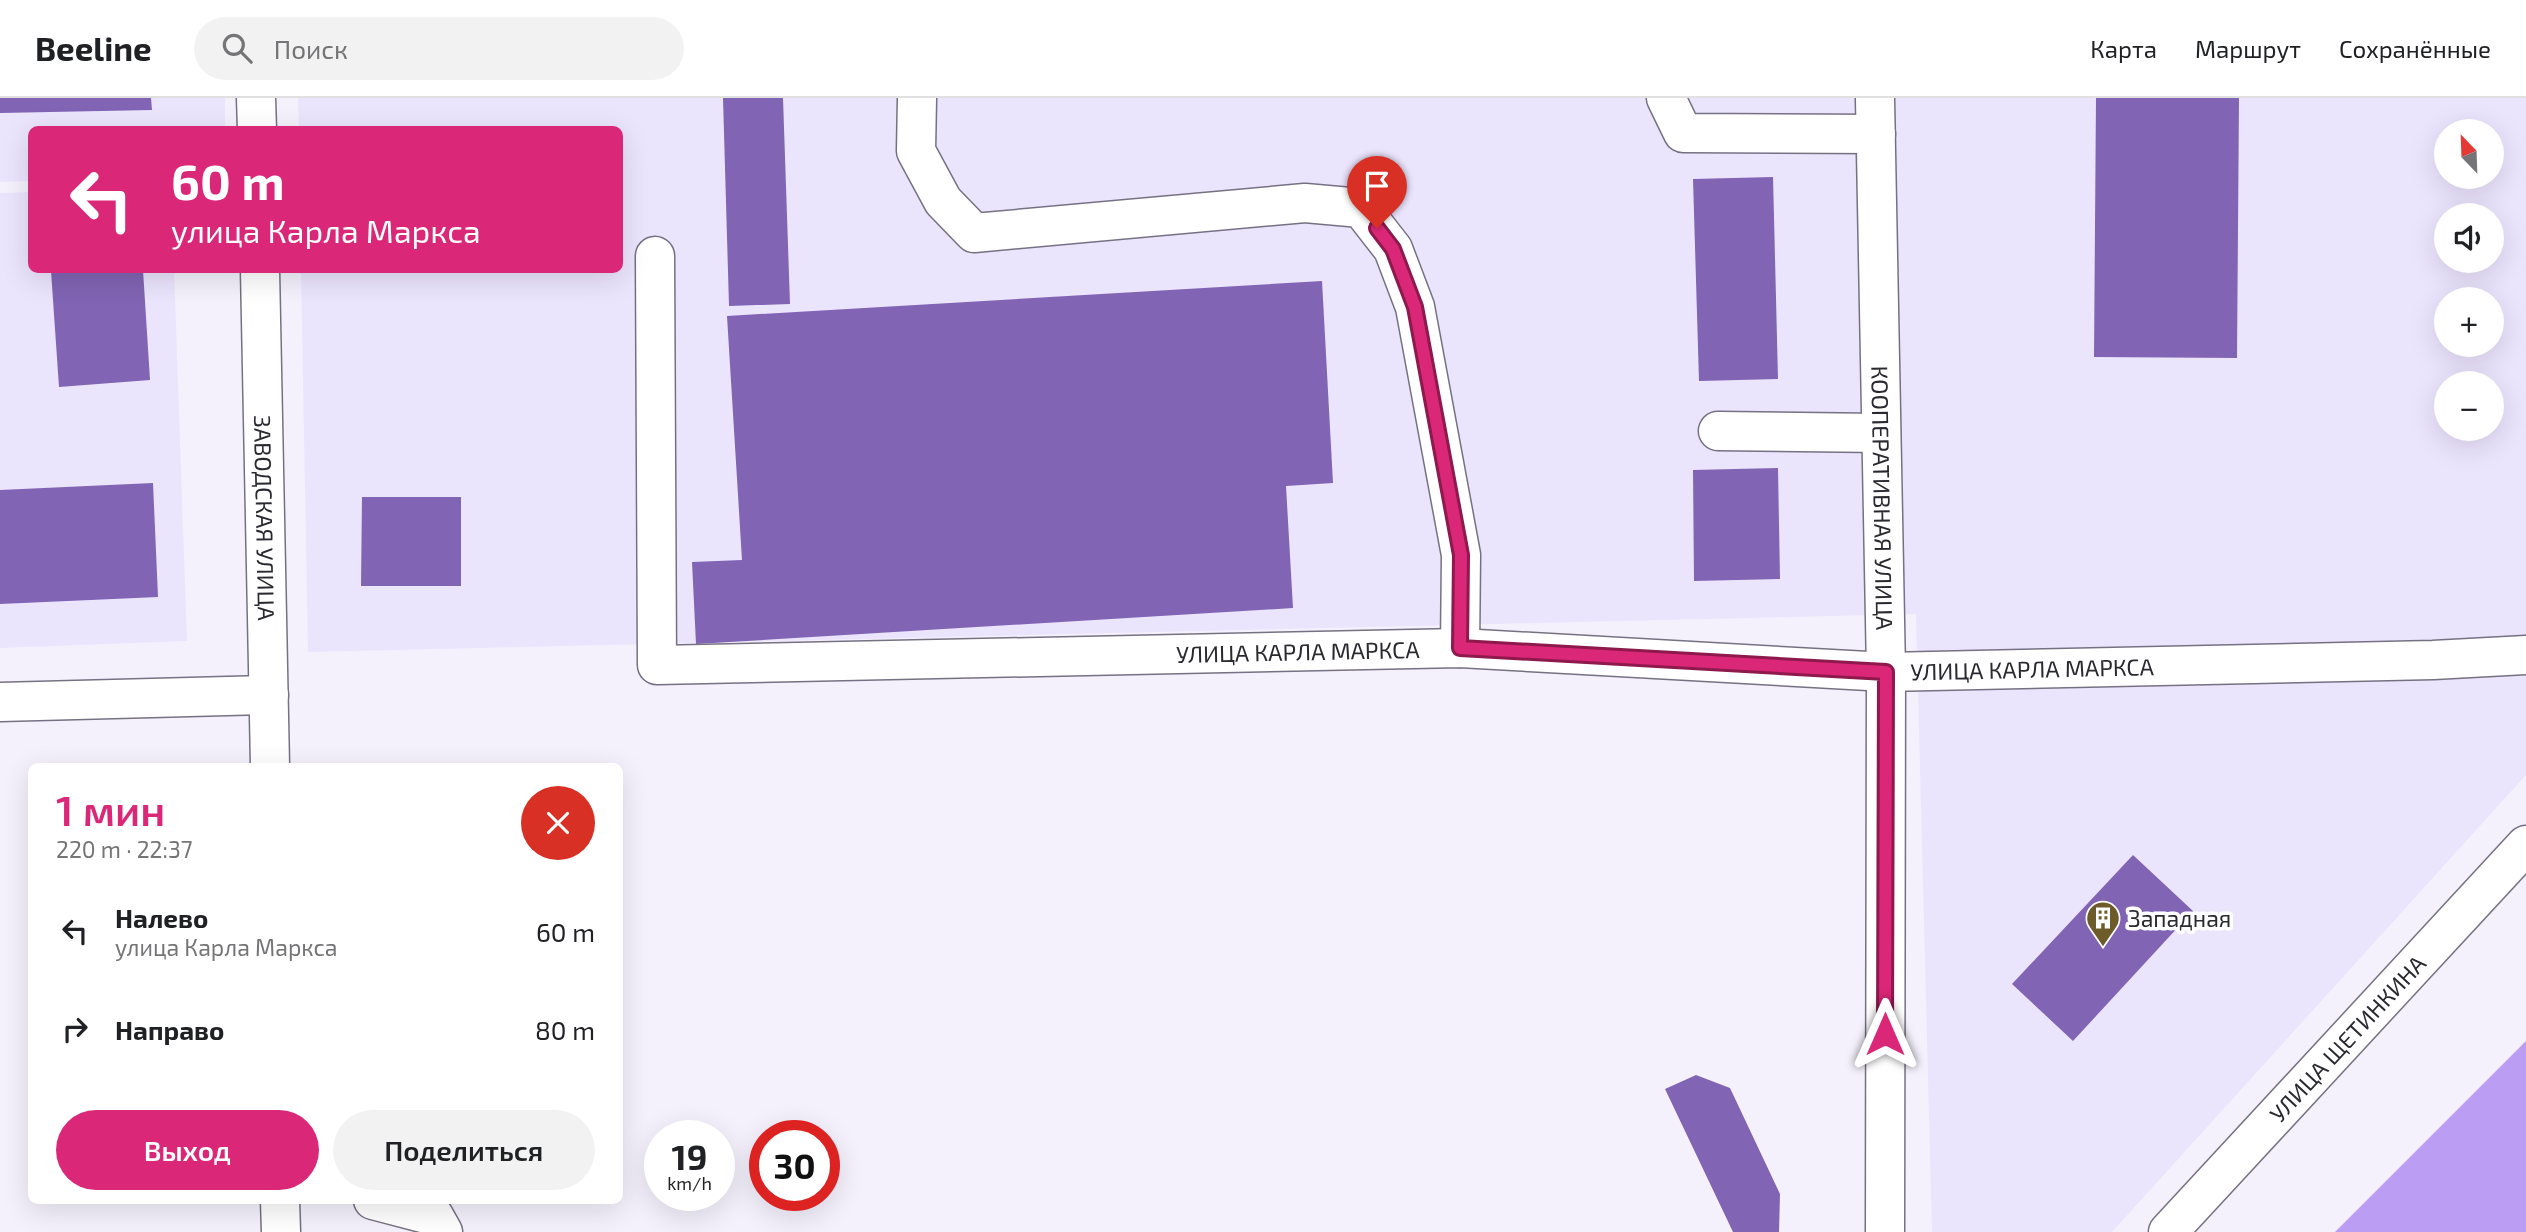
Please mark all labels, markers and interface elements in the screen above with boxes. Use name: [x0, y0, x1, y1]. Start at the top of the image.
search box: [194, 17, 684, 80]
text: Beeline: [35, 28, 152, 68]
icon: search: [218, 29, 256, 67]
text: Поиск: [274, 33, 348, 64]
text: Карта: [2090, 34, 2157, 63]
text: Маршрут: [2195, 34, 2301, 63]
text: Сохранённые: [2339, 34, 2491, 63]
north arrow: [2434, 119, 2504, 189]
map controls: [2434, 119, 2504, 441]
text: 60 m: [171, 151, 285, 210]
icon: left: [56, 154, 147, 245]
pin: [1347, 156, 1407, 228]
icon: arrive: [1358, 167, 1396, 205]
button: sound: [2434, 203, 2504, 273]
text: улица Карла Маркса: [171, 211, 481, 249]
button: +: [2434, 287, 2504, 357]
street label: КООПЕРАТИВНАЯ УЛИЦА: [1866, 365, 1899, 631]
button: −: [2434, 371, 2504, 441]
street label: ЗАВОДСКАЯ УЛИЦА: [249, 415, 281, 622]
street label: УЛИЦА КАРЛА МАРКСА: [1176, 635, 1421, 668]
street label: УЛИЦА КАРЛА МАРКСА: [1910, 652, 2155, 685]
text: 1 мин: [56, 784, 165, 834]
button: close: [521, 786, 595, 860]
text: 220 m · 22:37: [56, 835, 193, 863]
building icon: Западная: [2084, 899, 2122, 948]
text: Налево: [115, 902, 208, 933]
place label: Западная: [2128, 904, 2231, 932]
icon: left: [56, 912, 94, 950]
text: 60 m: [536, 916, 595, 947]
text: улица Карла Маркса: [115, 933, 338, 961]
street label: УЛИЦА ЩЕТИНКИНА: [2263, 949, 2432, 1127]
position arrow: [1848, 997, 1922, 1071]
icon: right: [56, 1010, 94, 1048]
text: Направо: [115, 1014, 224, 1045]
text: 80 m: [535, 1014, 595, 1045]
button: Выход: [56, 1110, 319, 1190]
button: Поделиться: [333, 1110, 595, 1190]
speed limit sign: 30: [749, 1120, 840, 1211]
text: 19: [672, 1135, 707, 1177]
text: km/h: [667, 1172, 712, 1194]

